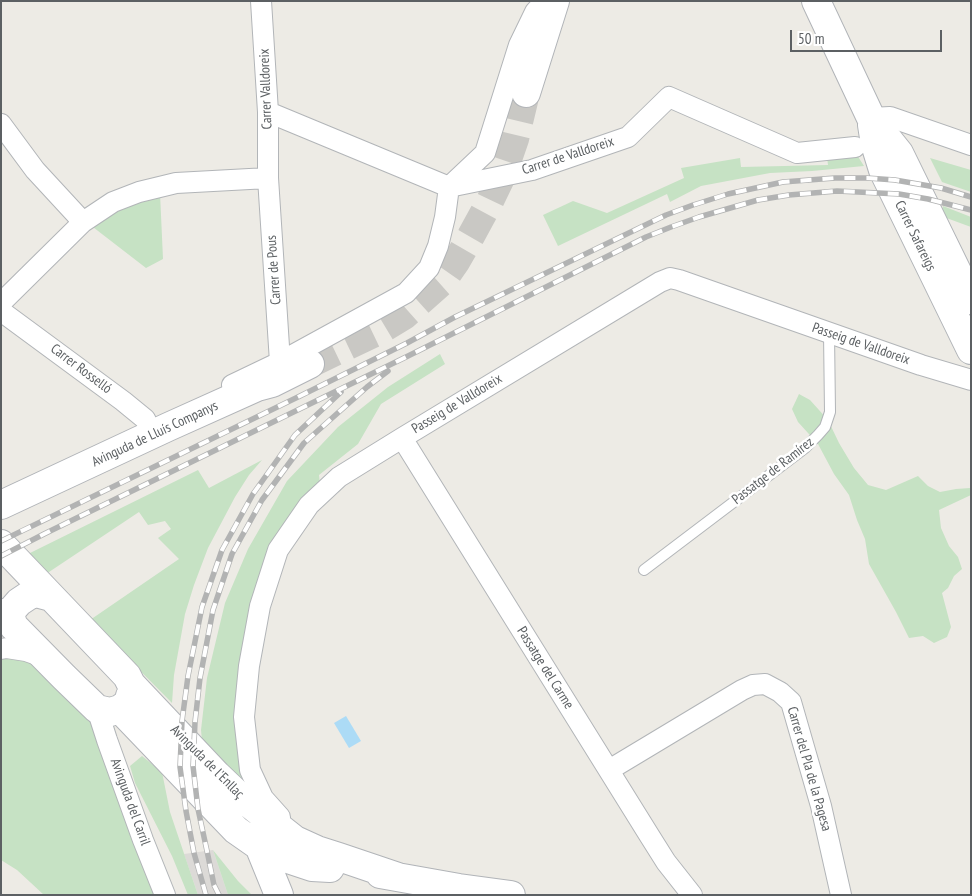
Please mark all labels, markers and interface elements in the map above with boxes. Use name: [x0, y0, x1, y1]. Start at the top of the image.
scale bar: [792, 20, 944, 52]
text: 50 m: [798, 29, 824, 48]
street label: Carrer Valldoreix: [256, 48, 276, 130]
street label: Carrer de Valldoreix: [520, 133, 616, 179]
street label: Carrer Safareigs: [891, 198, 939, 274]
street label: Carrer de Pous: [263, 235, 285, 305]
street label: Passeig de Valldoreix: [810, 319, 912, 369]
street label: Carrer Rosselló: [47, 341, 115, 397]
street label: Passeig de Valldoreix: [409, 370, 505, 438]
street label: Avinguda de Lluís Companys: [89, 397, 221, 471]
street label: Passatge de Ramírez: [729, 434, 817, 508]
street label: Passatge del Carme: [513, 624, 577, 712]
street label: Carrer del Pla de la Pagesa: [783, 705, 835, 833]
street label: Avinguda de l'Enllaç: [167, 722, 247, 802]
street label: Avinguda del Carril: [106, 756, 154, 848]

